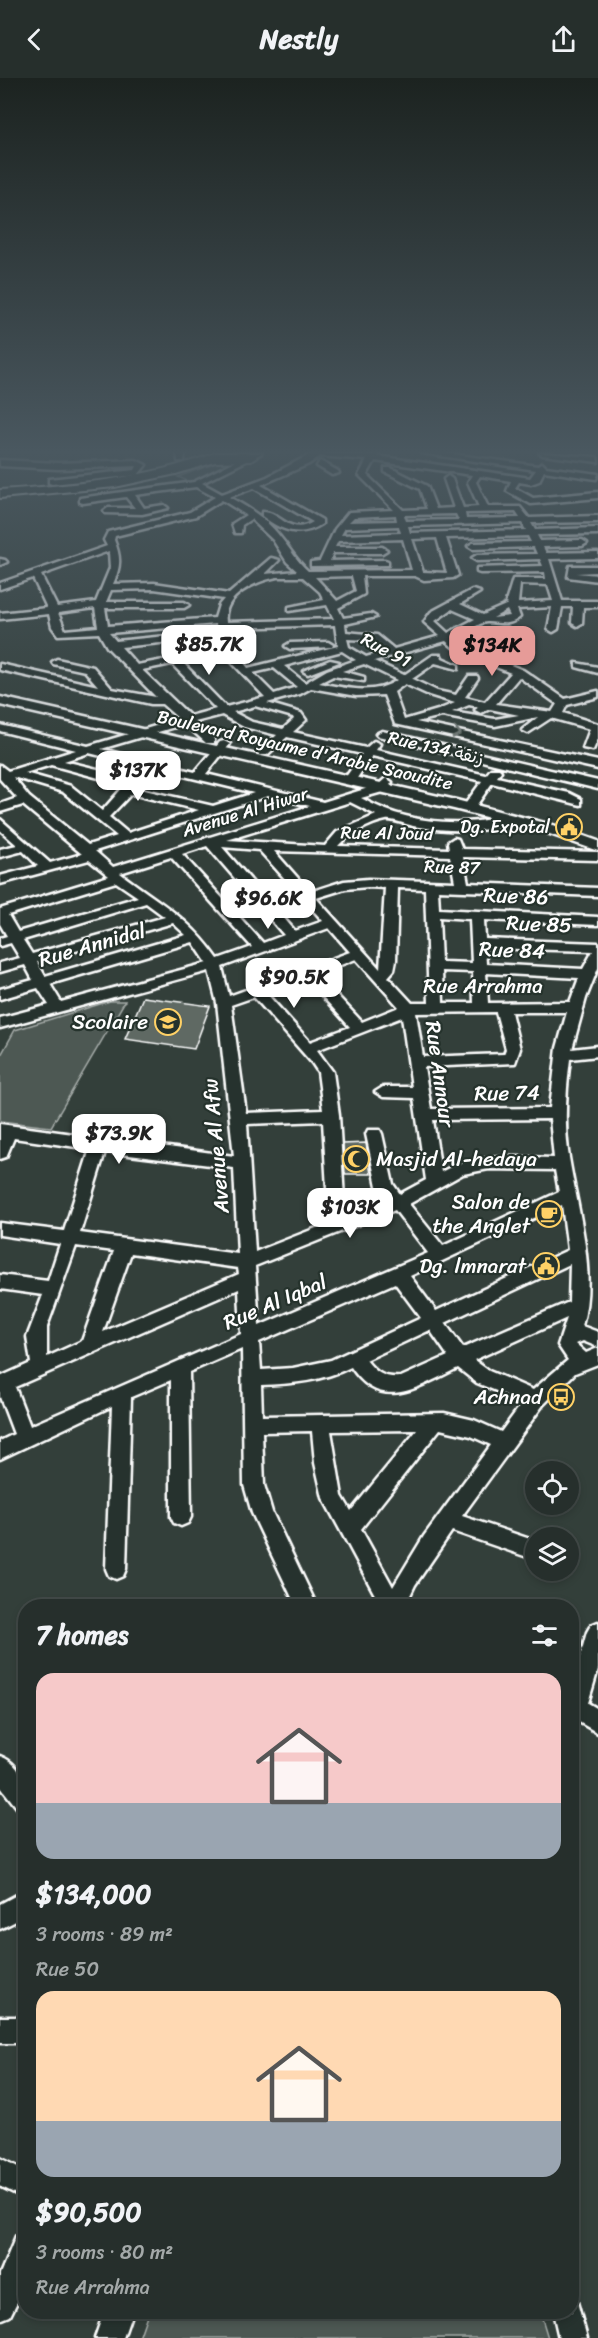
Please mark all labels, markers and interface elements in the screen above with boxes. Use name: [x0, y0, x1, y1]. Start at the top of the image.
text: Nestly: [260, 15, 338, 63]
icon: back: [18, 23, 51, 56]
icon: share: [547, 23, 580, 56]
street label: Rue 91: [355, 623, 417, 677]
pin: $85.7K: [160, 625, 258, 676]
pin: $134K: [450, 626, 534, 677]
text: $85.7K: [175, 627, 243, 662]
text: $134K: [463, 628, 521, 663]
street label: Boulevard Royaume d'Arabie Saoudite: [154, 700, 456, 800]
street label: Rue 134 زنقة: [385, 721, 487, 775]
one-way arrow: [451, 726, 461, 739]
pin: $137K: [96, 751, 180, 802]
text: $137K: [110, 753, 166, 788]
street label: Avenue Al Hiwar: [177, 777, 314, 847]
place label: Dg. Expotal: [460, 811, 551, 843]
public building icon: Dg. Expotal: [554, 812, 584, 842]
street label: Rue Al Joud: [340, 816, 435, 850]
street label: Rue 87: [424, 850, 482, 884]
street label: Rue 86: [483, 876, 549, 916]
pin: $96.6K: [219, 879, 317, 930]
text: $96.6K: [235, 881, 301, 916]
street label: Rue 85: [505, 904, 573, 944]
street label: Rue Annidal: [34, 911, 151, 978]
street label: Rue 84: [478, 930, 546, 970]
pin: $90.5K: [245, 958, 343, 1009]
text: $90.5K: [260, 960, 328, 995]
street label: Rue Arrahma: [423, 967, 543, 1005]
place label: Scolaire: [72, 1003, 148, 1041]
school or university icon: Scolaire: [153, 1007, 183, 1037]
street label: Rue Annour: [414, 1018, 466, 1131]
street label: Rue 74: [474, 1073, 540, 1113]
street label: Avenue Al Afw: [191, 1077, 241, 1216]
pin: $73.9K: [70, 1114, 168, 1165]
text: $73.9K: [86, 1116, 152, 1151]
place label: Masjid Al-hedaya: [376, 1140, 537, 1178]
mosque icon: Masjid Al-hedaya: [341, 1144, 371, 1174]
place label: Salon de the Anglet: [433, 1183, 532, 1245]
pin: $103K: [308, 1188, 392, 1239]
text: $103K: [321, 1190, 379, 1225]
cafe icon: Salon de the Anglet: [534, 1199, 564, 1229]
place label: Dg. lmnarat: [419, 1247, 528, 1285]
public building icon: Dg. lmnarat: [531, 1251, 561, 1281]
street label: Rue Al Iqbal: [217, 1263, 334, 1341]
place label: Achnad: [473, 1378, 544, 1416]
bus stop icon: Achnad: [546, 1382, 576, 1412]
map controls: [525, 1461, 579, 1581]
button: locate: [525, 1461, 579, 1515]
button: layers: [525, 1527, 579, 1581]
text: 7 homes: [36, 1612, 128, 1658]
icon: filters: [528, 1619, 561, 1652]
icon: home: [245, 1712, 353, 1820]
text: $134,000: [36, 1871, 151, 1917]
text: 3 rooms · 89 m²: [36, 1917, 173, 1952]
text: Rue 50: [36, 1952, 99, 1987]
icon: home: [245, 2030, 353, 2138]
text: $90,500: [36, 2189, 142, 2235]
text: 3 rooms · 80 m²: [36, 2235, 173, 2270]
text: Rue Arrahma: [36, 2270, 150, 2305]

